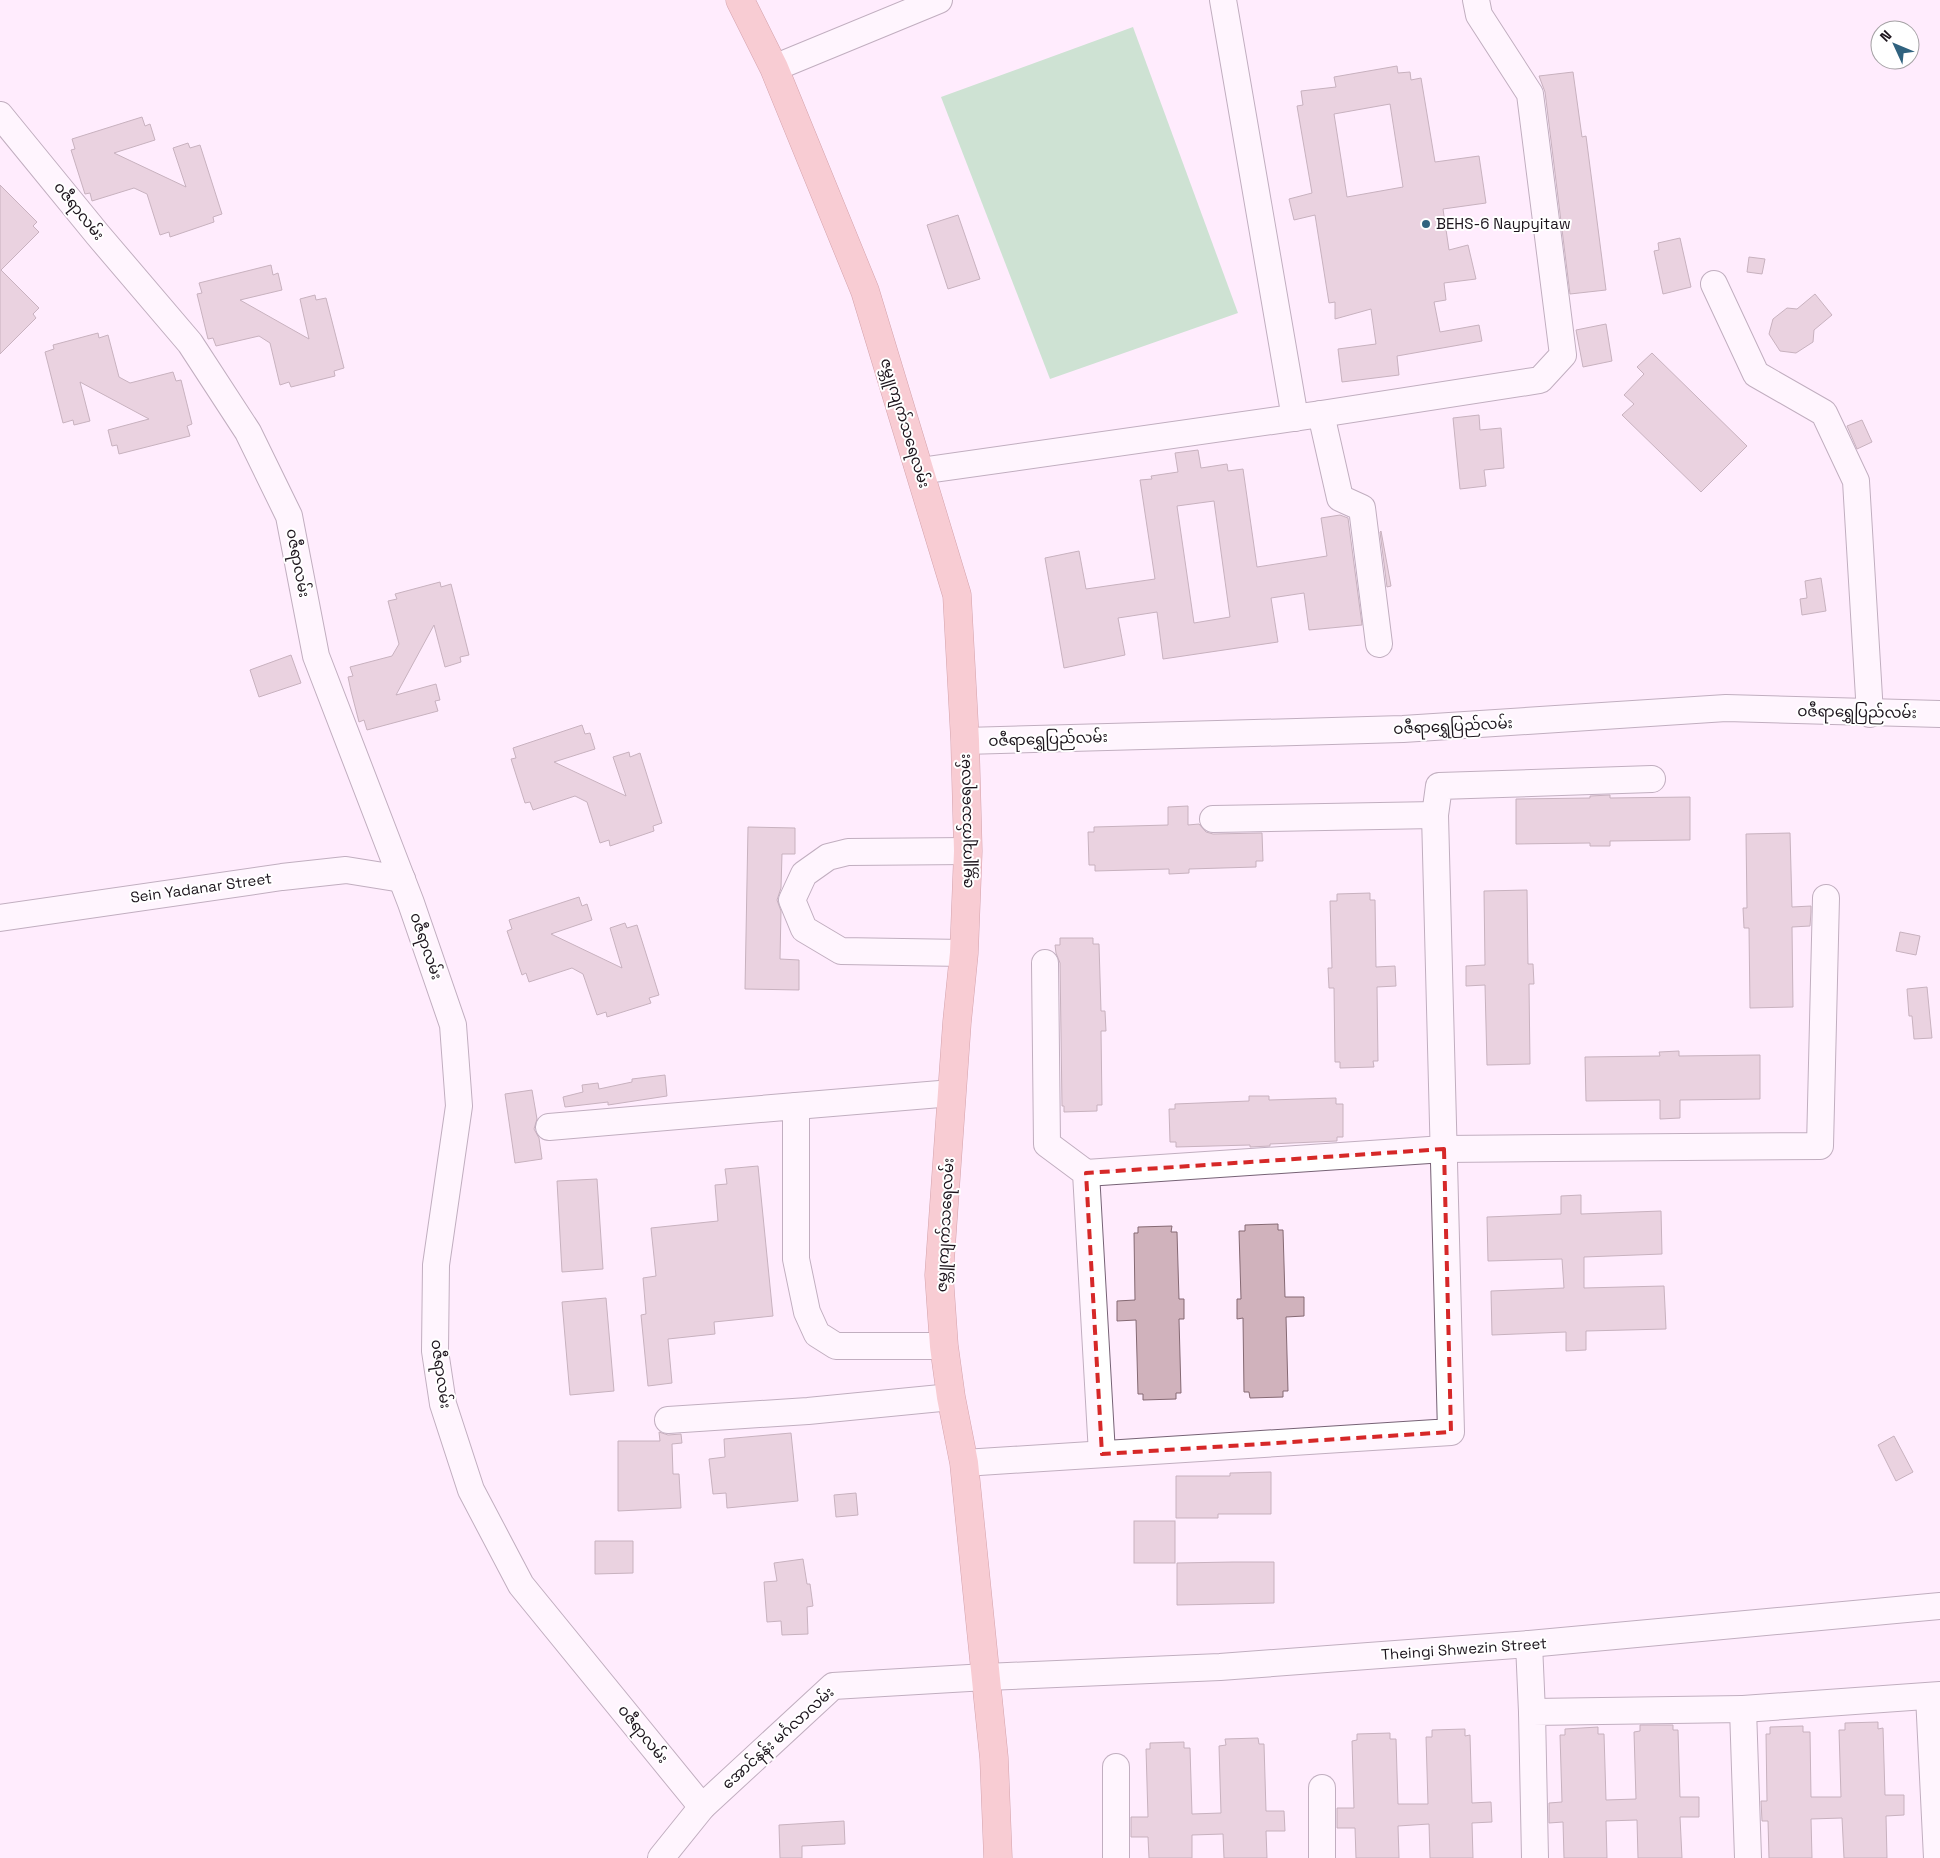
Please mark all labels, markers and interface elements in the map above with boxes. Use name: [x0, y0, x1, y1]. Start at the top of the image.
north arrow: [1870, 20, 1920, 70]
text: N: [1876, 26, 1895, 46]
street label: ဝဇီရာလမ်း: [48, 178, 109, 246]
place label: BEHS-6 Naypyitaw: [1436, 214, 1571, 233]
marker: BEHS-6 Naypyitaw: [1420, 218, 1432, 230]
street label: ဇမ္ဘူကျက်သရေလမ်း: [874, 356, 934, 491]
street label: ဝဇီရာလမ်း: [280, 527, 314, 600]
street label: ဝဇီရာရွှေပြည်လမ်း: [1797, 701, 1917, 725]
street label: ဝဇီရာရွှေပြည်လမ်း: [1393, 713, 1513, 741]
street label: ဝဇီရာရွှေပြည်လမ်း: [988, 727, 1108, 753]
street label: ဇမ္ဘူကျက်သရေလမ်း: [955, 753, 979, 889]
street label: Sein Yadanar Street: [129, 868, 273, 907]
street label: ဝဇီရာလမ်း: [403, 910, 447, 983]
street label: ဇမ္ဘူကျက်သရေလမ်း: [931, 1157, 961, 1293]
street label: ဝဇီရာလမ်း: [424, 1338, 456, 1410]
street label: Theingi Shwezin Street: [1380, 1633, 1548, 1664]
street label: အောင်နန်း မင်္ဂလာလမ်း: [718, 1682, 840, 1795]
street label: ဝဇီရာလမ်း: [612, 1701, 673, 1769]

